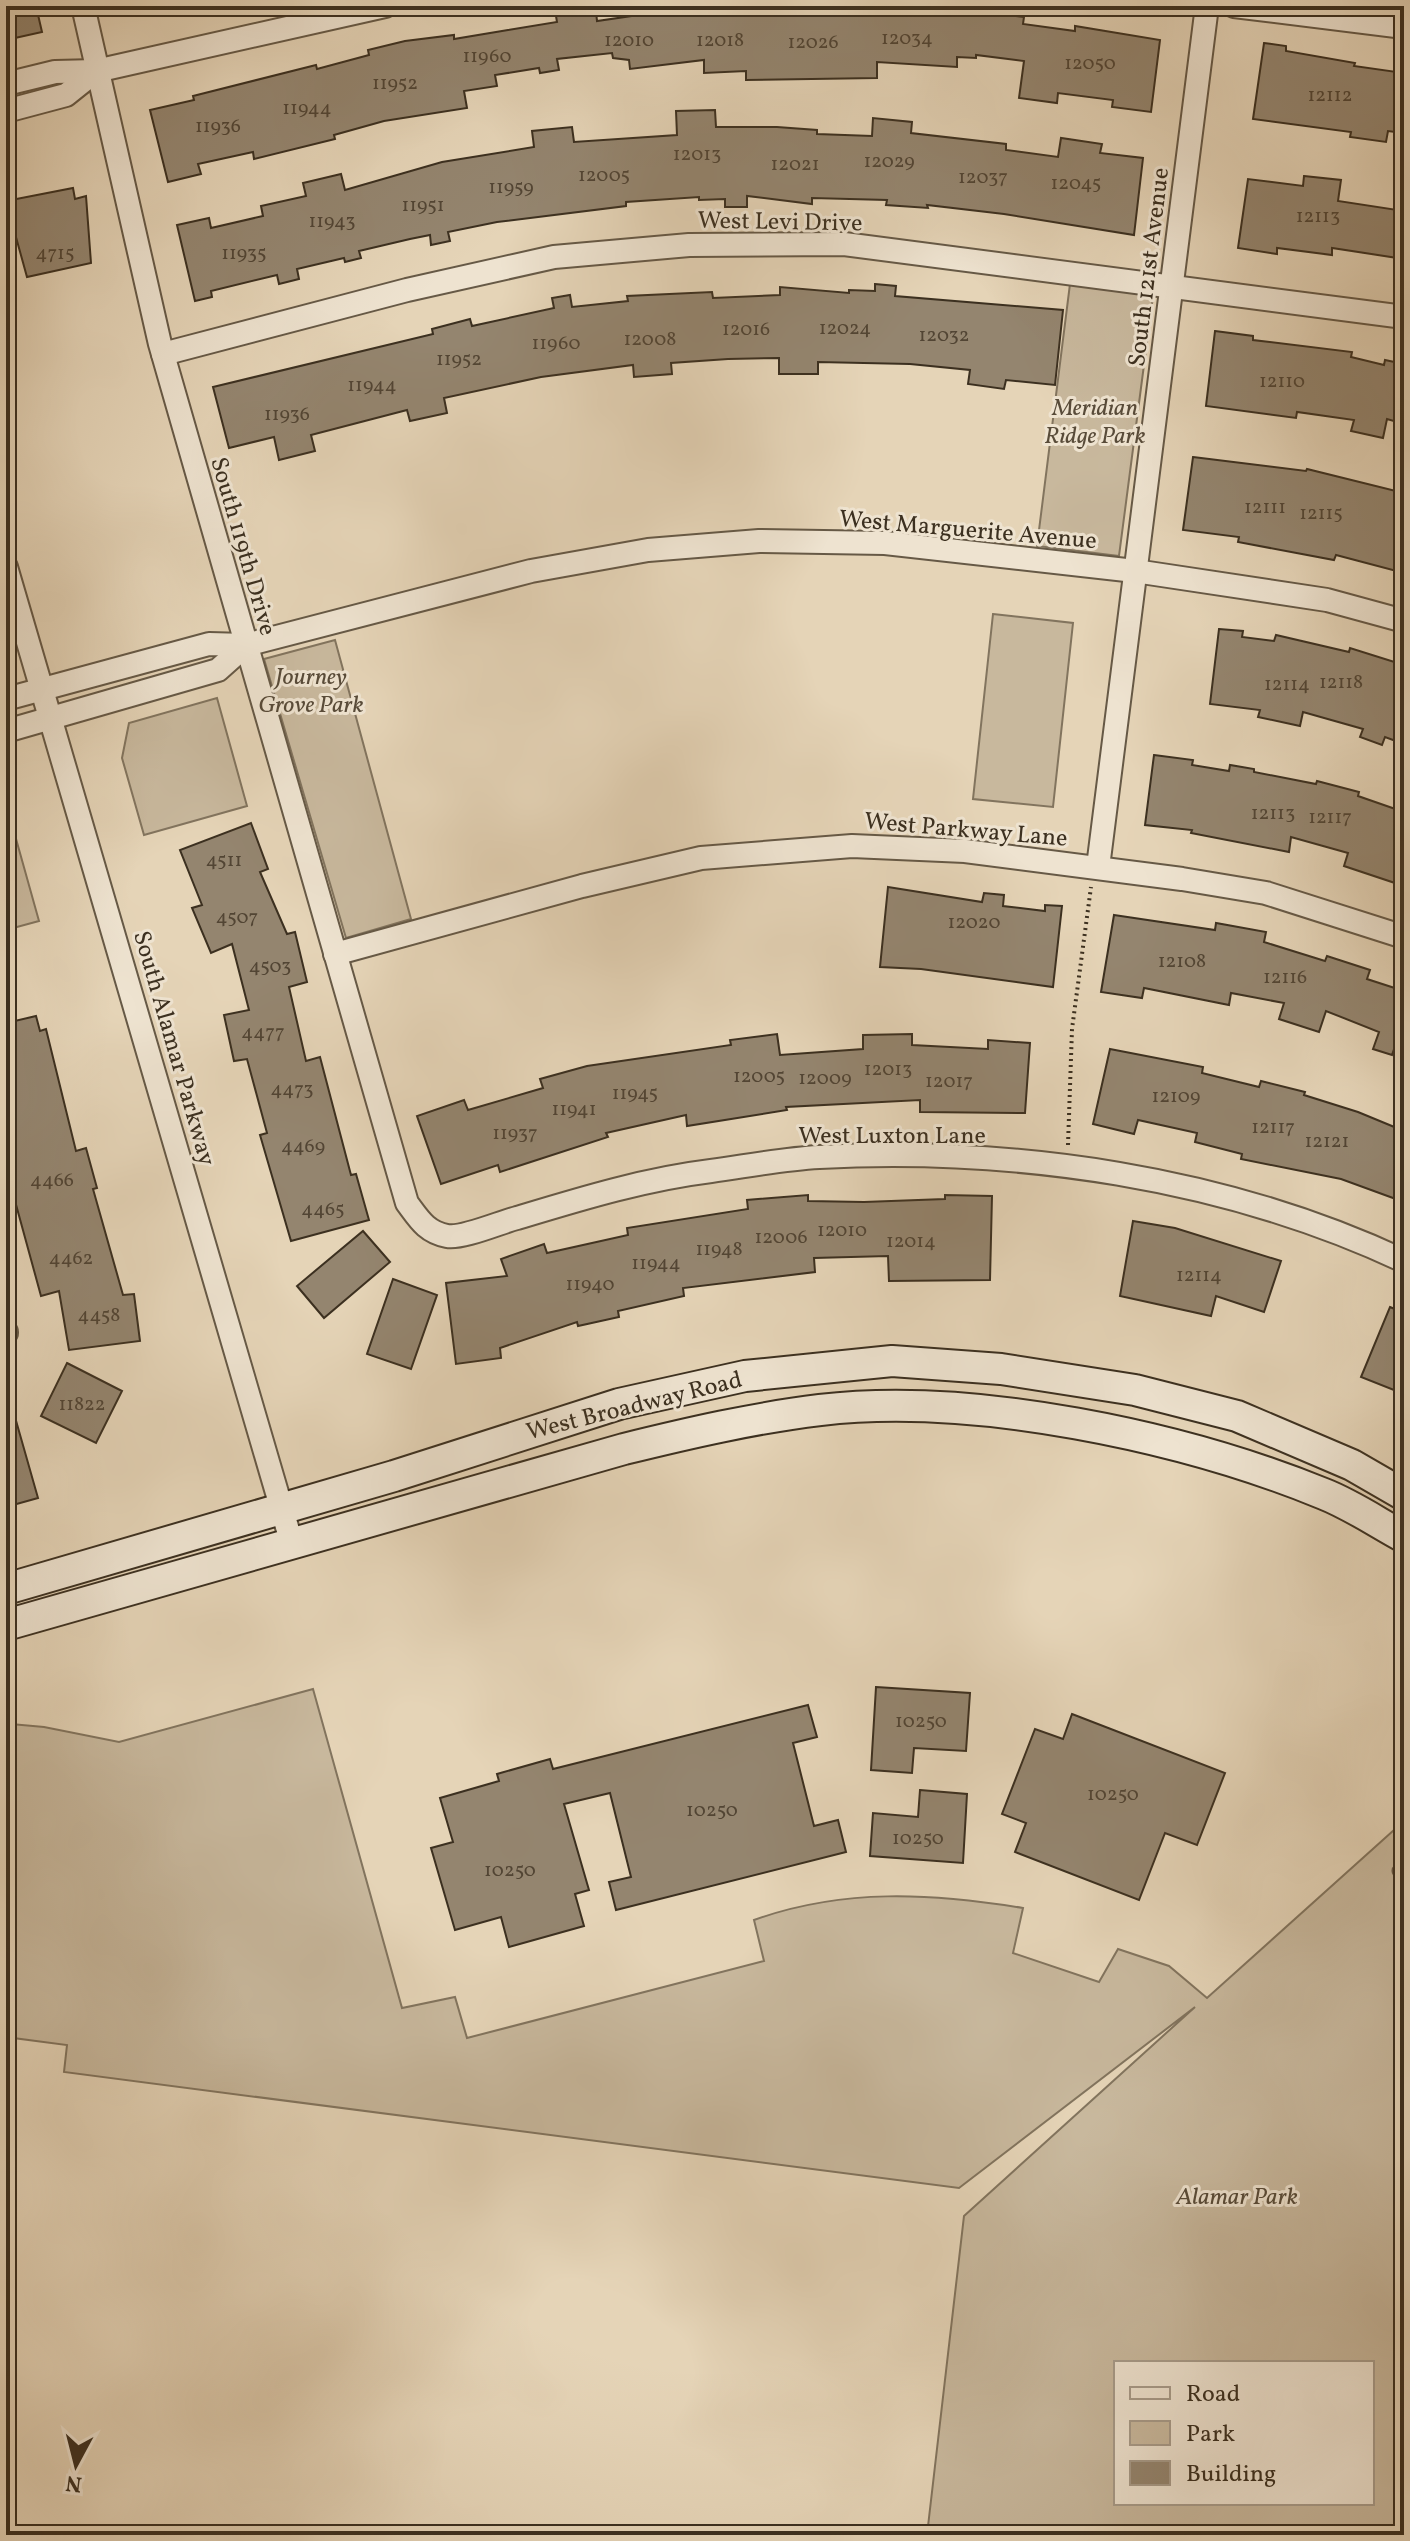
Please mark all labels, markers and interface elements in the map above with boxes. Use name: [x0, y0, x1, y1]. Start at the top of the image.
house number: 12034: [881, 25, 933, 53]
house number: 12010: [604, 27, 654, 55]
house number: 12018: [696, 27, 744, 55]
house number: 12026: [787, 29, 839, 57]
house number: 11960: [463, 43, 511, 71]
house number: 12050: [1064, 50, 1116, 78]
house number: 11952: [372, 70, 418, 98]
house number: 12112: [1308, 82, 1352, 110]
house number: 11944: [282, 95, 332, 123]
house number: 11936: [195, 113, 241, 141]
house number: 12013: [673, 141, 721, 169]
house number: 12029: [863, 148, 915, 176]
house number: 12021: [771, 151, 819, 179]
house number: 12005: [578, 162, 630, 190]
house number: 12037: [958, 164, 1008, 192]
street label: South 121st Avenue: [1121, 166, 1179, 369]
house number: 12045: [1051, 170, 1101, 198]
house number: 11959: [488, 174, 534, 202]
house number: 11951: [401, 192, 445, 220]
house number: 12113: [1296, 203, 1340, 231]
street label: West Levi Drive: [697, 205, 863, 241]
house number: 11943: [309, 208, 355, 236]
house number: 4715: [35, 240, 75, 268]
house number: 11935: [221, 240, 267, 268]
house number: 12024: [819, 315, 871, 343]
house number: 12016: [722, 316, 770, 344]
house number: 12032: [919, 322, 969, 350]
house number: 12008: [624, 326, 676, 354]
house number: 11960: [532, 330, 580, 358]
house number: 11952: [436, 346, 482, 374]
house number: 12110: [1259, 368, 1305, 396]
house number: 11944: [347, 372, 397, 400]
park label: Meridian Ridge Park: [1044, 392, 1146, 454]
house number: 11936: [264, 401, 310, 429]
street label: South 119th Drive: [200, 453, 284, 640]
house number: 12111: [1244, 494, 1286, 522]
house number: 12115: [1299, 500, 1343, 528]
street label: West Marguerite Avenue: [837, 503, 1098, 559]
park label: Journey Grove Park: [258, 661, 364, 723]
house number: 12118: [1319, 669, 1363, 697]
house number: 12114: [1264, 671, 1310, 699]
house number: 12113: [1251, 800, 1295, 828]
house number: 12117: [1308, 804, 1352, 832]
street label: West Parkway Lane: [863, 805, 1069, 857]
house number: 4511: [206, 847, 242, 875]
house number: 4507: [216, 904, 258, 932]
house number: 12020: [948, 909, 1000, 937]
street label: South Alamar Parkway: [123, 927, 223, 1170]
house number: 12108: [1158, 948, 1206, 976]
house number: 4503: [249, 953, 291, 981]
house number: 12116: [1263, 964, 1307, 992]
house number: 4477: [241, 1019, 285, 1047]
house number: 12013: [864, 1056, 912, 1084]
house number: 12005: [733, 1063, 785, 1091]
house number: 12009: [798, 1065, 852, 1093]
house number: 12017: [925, 1068, 973, 1096]
house number: 4473: [270, 1076, 314, 1104]
house number: 11945: [612, 1080, 658, 1108]
house number: 12109: [1152, 1083, 1200, 1111]
house number: 11941: [551, 1096, 597, 1124]
house number: 12117: [1251, 1114, 1295, 1142]
house number: 11937: [492, 1120, 538, 1148]
street label: West Luxton Lane: [798, 1120, 986, 1154]
house number: 12121: [1305, 1128, 1349, 1156]
house number: 4469: [281, 1133, 325, 1161]
house number: 4466: [30, 1167, 74, 1195]
house number: 4465: [301, 1196, 345, 1224]
house number: 12010: [817, 1217, 867, 1245]
house number: 12006: [754, 1224, 808, 1252]
house number: 12014: [886, 1228, 936, 1256]
house number: 11948: [695, 1236, 743, 1264]
house number: 4462: [49, 1245, 93, 1273]
house number: 11944: [631, 1250, 681, 1278]
house number: 12114: [1176, 1262, 1222, 1290]
house number: 11940: [566, 1271, 614, 1299]
house number: 4458: [77, 1302, 121, 1330]
street label: West Broadway Road: [523, 1364, 746, 1450]
house number: 11822: [58, 1391, 106, 1419]
house number: 10250: [895, 1708, 947, 1736]
house number: 10250: [1087, 1781, 1139, 1809]
house number: 10250: [686, 1797, 738, 1825]
house number: 10250: [892, 1825, 944, 1853]
house number: 10250: [484, 1857, 536, 1885]
park label: Alamar Park: [1175, 2181, 1298, 2215]
legend: [1114, 2361, 1374, 2505]
text: Road: [1186, 2378, 1240, 2412]
text: Park: [1186, 2418, 1235, 2452]
north arrow: [36, 2425, 116, 2505]
text: Building: [1186, 2458, 1276, 2492]
text: N: [64, 2466, 84, 2499]

